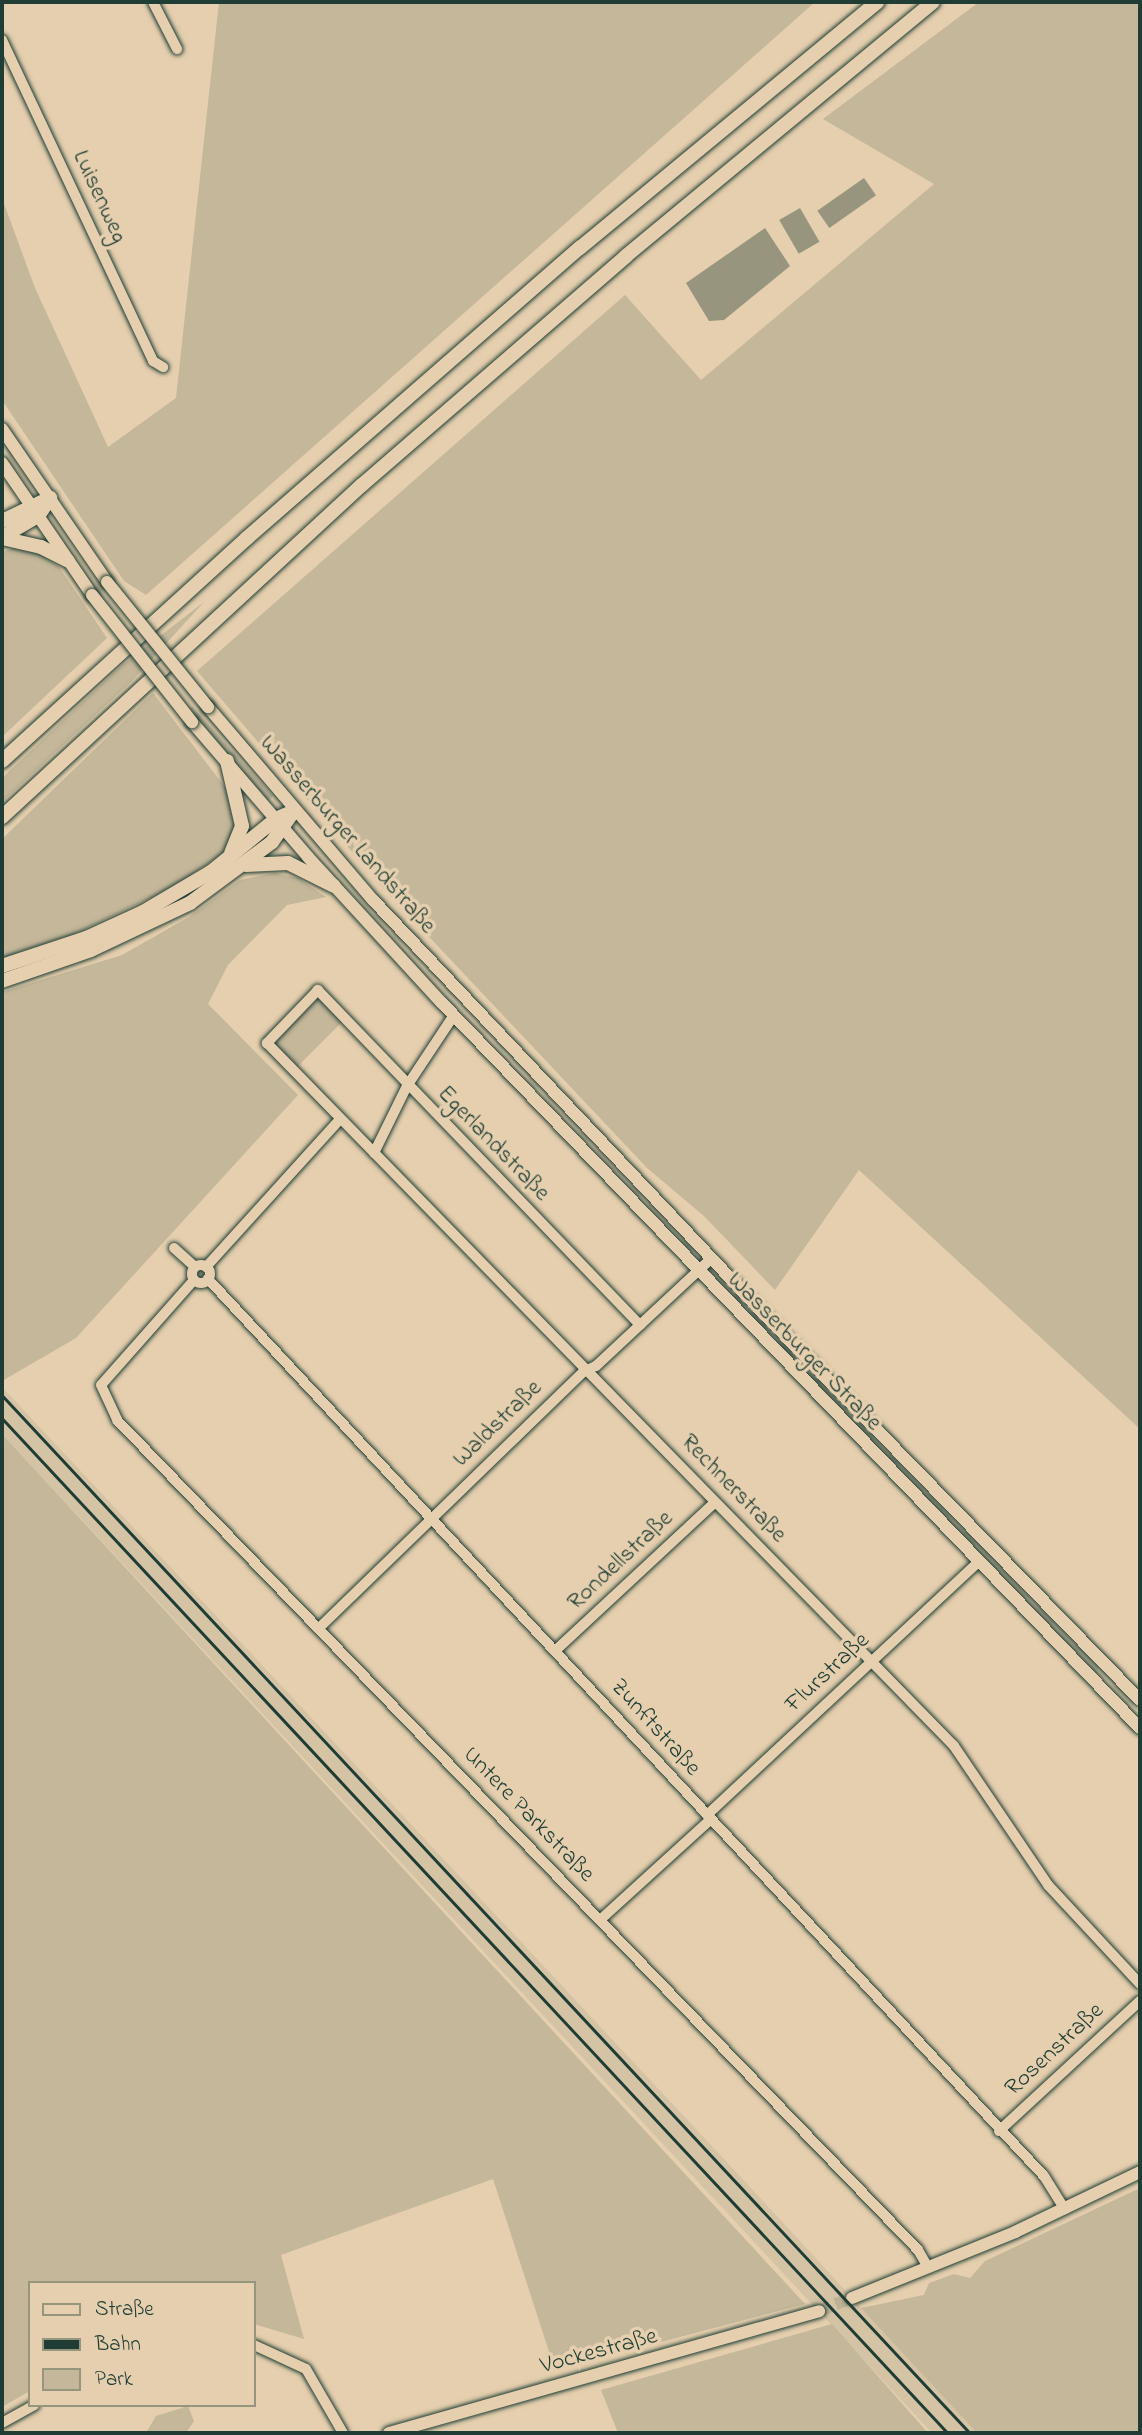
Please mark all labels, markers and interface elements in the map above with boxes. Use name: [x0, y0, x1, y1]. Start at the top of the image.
street label: Luisenweg: [65, 146, 133, 248]
street label: Wasserburger Landstraße: [253, 730, 441, 940]
street label: Egerlandstraße: [431, 1080, 555, 1208]
street label: Wasserburger Straße: [721, 1266, 887, 1438]
street label: Waldstraße: [447, 1374, 549, 1474]
street label: Rechnerstraße: [674, 1429, 792, 1549]
street label: Rondellstraße: [562, 1505, 680, 1617]
street label: Flurstraße: [780, 1627, 876, 1719]
street label: Zunftstraße: [604, 1673, 706, 1783]
street label: Untere Parkstraße: [456, 1741, 600, 1889]
street label: Rosenstraße: [1000, 1997, 1110, 2103]
legend: [28, 2281, 256, 2407]
text: Straße: [95, 2295, 154, 2325]
street label: Vockestraße: [537, 2323, 661, 2381]
text: Bahn: [95, 2330, 141, 2360]
text: Park: [95, 2365, 133, 2395]

